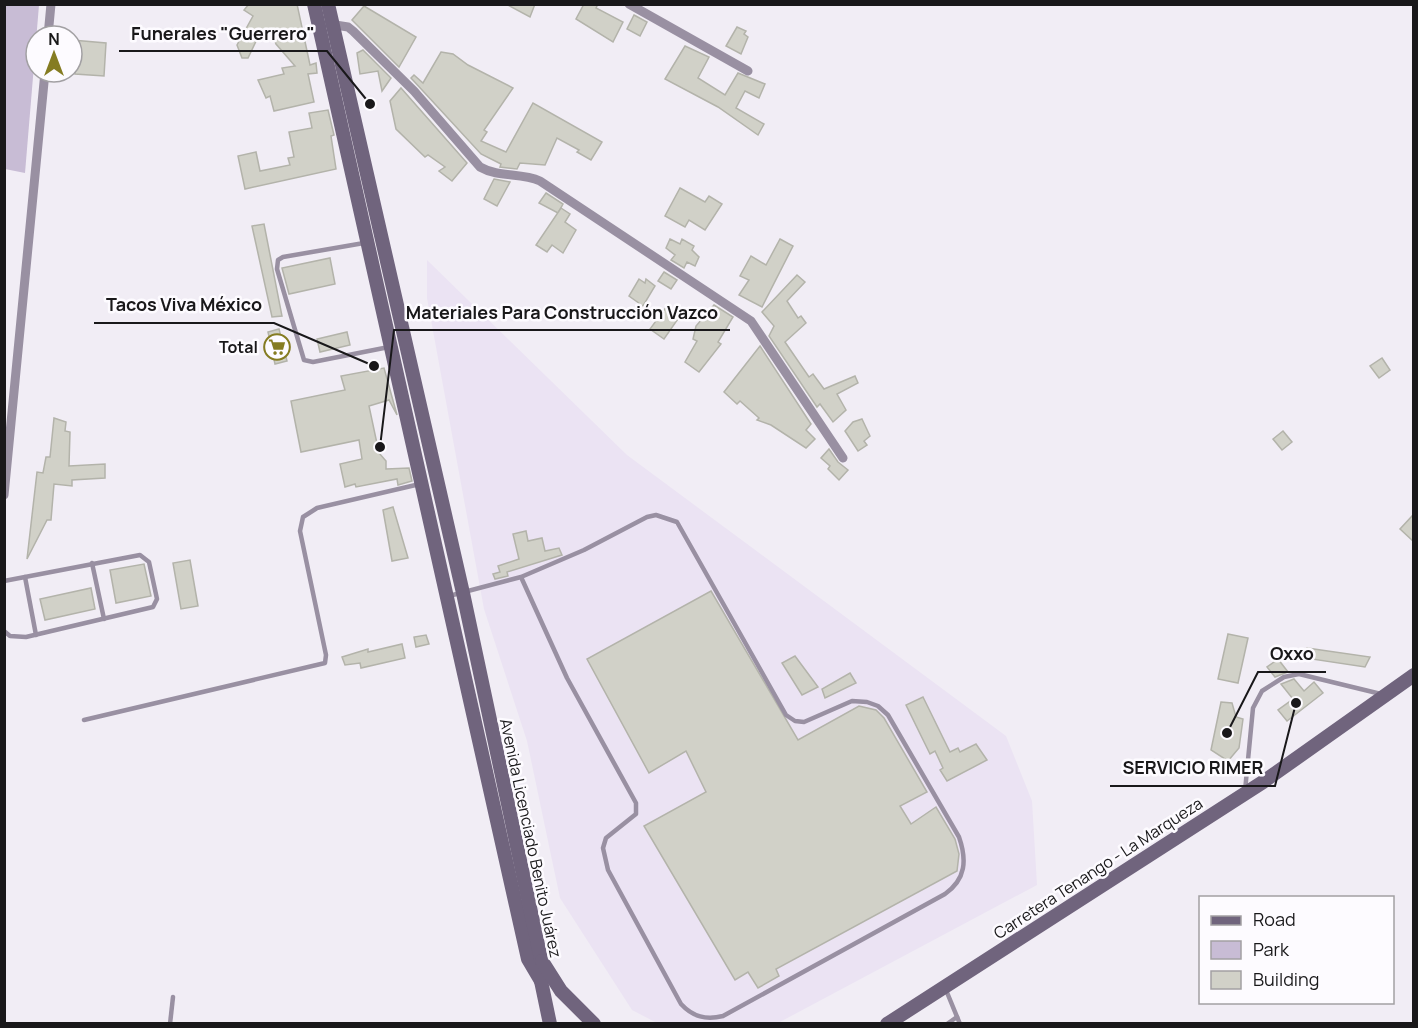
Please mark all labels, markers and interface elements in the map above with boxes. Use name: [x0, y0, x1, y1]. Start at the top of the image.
callout: Funerales "Guerrero": [119, 15, 327, 51]
text: Funerales "Guerrero": [131, 21, 315, 45]
north arrow: [24, 24, 84, 84]
text: N: [48, 28, 60, 50]
callout: Tacos Viva México: [94, 287, 274, 323]
text: Tacos Viva México: [106, 292, 262, 316]
callout: Materiales Para Construcción Vazco: [394, 294, 730, 330]
text: Materiales Para Construcción Vazco: [406, 300, 718, 324]
supermarket icon: Total: [262, 332, 292, 362]
place label: Total: [219, 336, 258, 358]
callout: Oxxo: [1258, 636, 1326, 672]
text: Oxxo: [1270, 641, 1314, 665]
street label: Avenida Licenciado Benito Juárez: [495, 716, 567, 960]
callout: SERVICIO RIMER: [1110, 750, 1275, 786]
text: SERVICIO RIMER: [1123, 755, 1264, 779]
street label: Carretera Tenango - La Marqueza: [989, 792, 1207, 944]
legend: [1199, 896, 1394, 1004]
text: Road: [1253, 907, 1296, 931]
text: Park: [1253, 937, 1290, 961]
text: Building: [1253, 967, 1319, 991]

